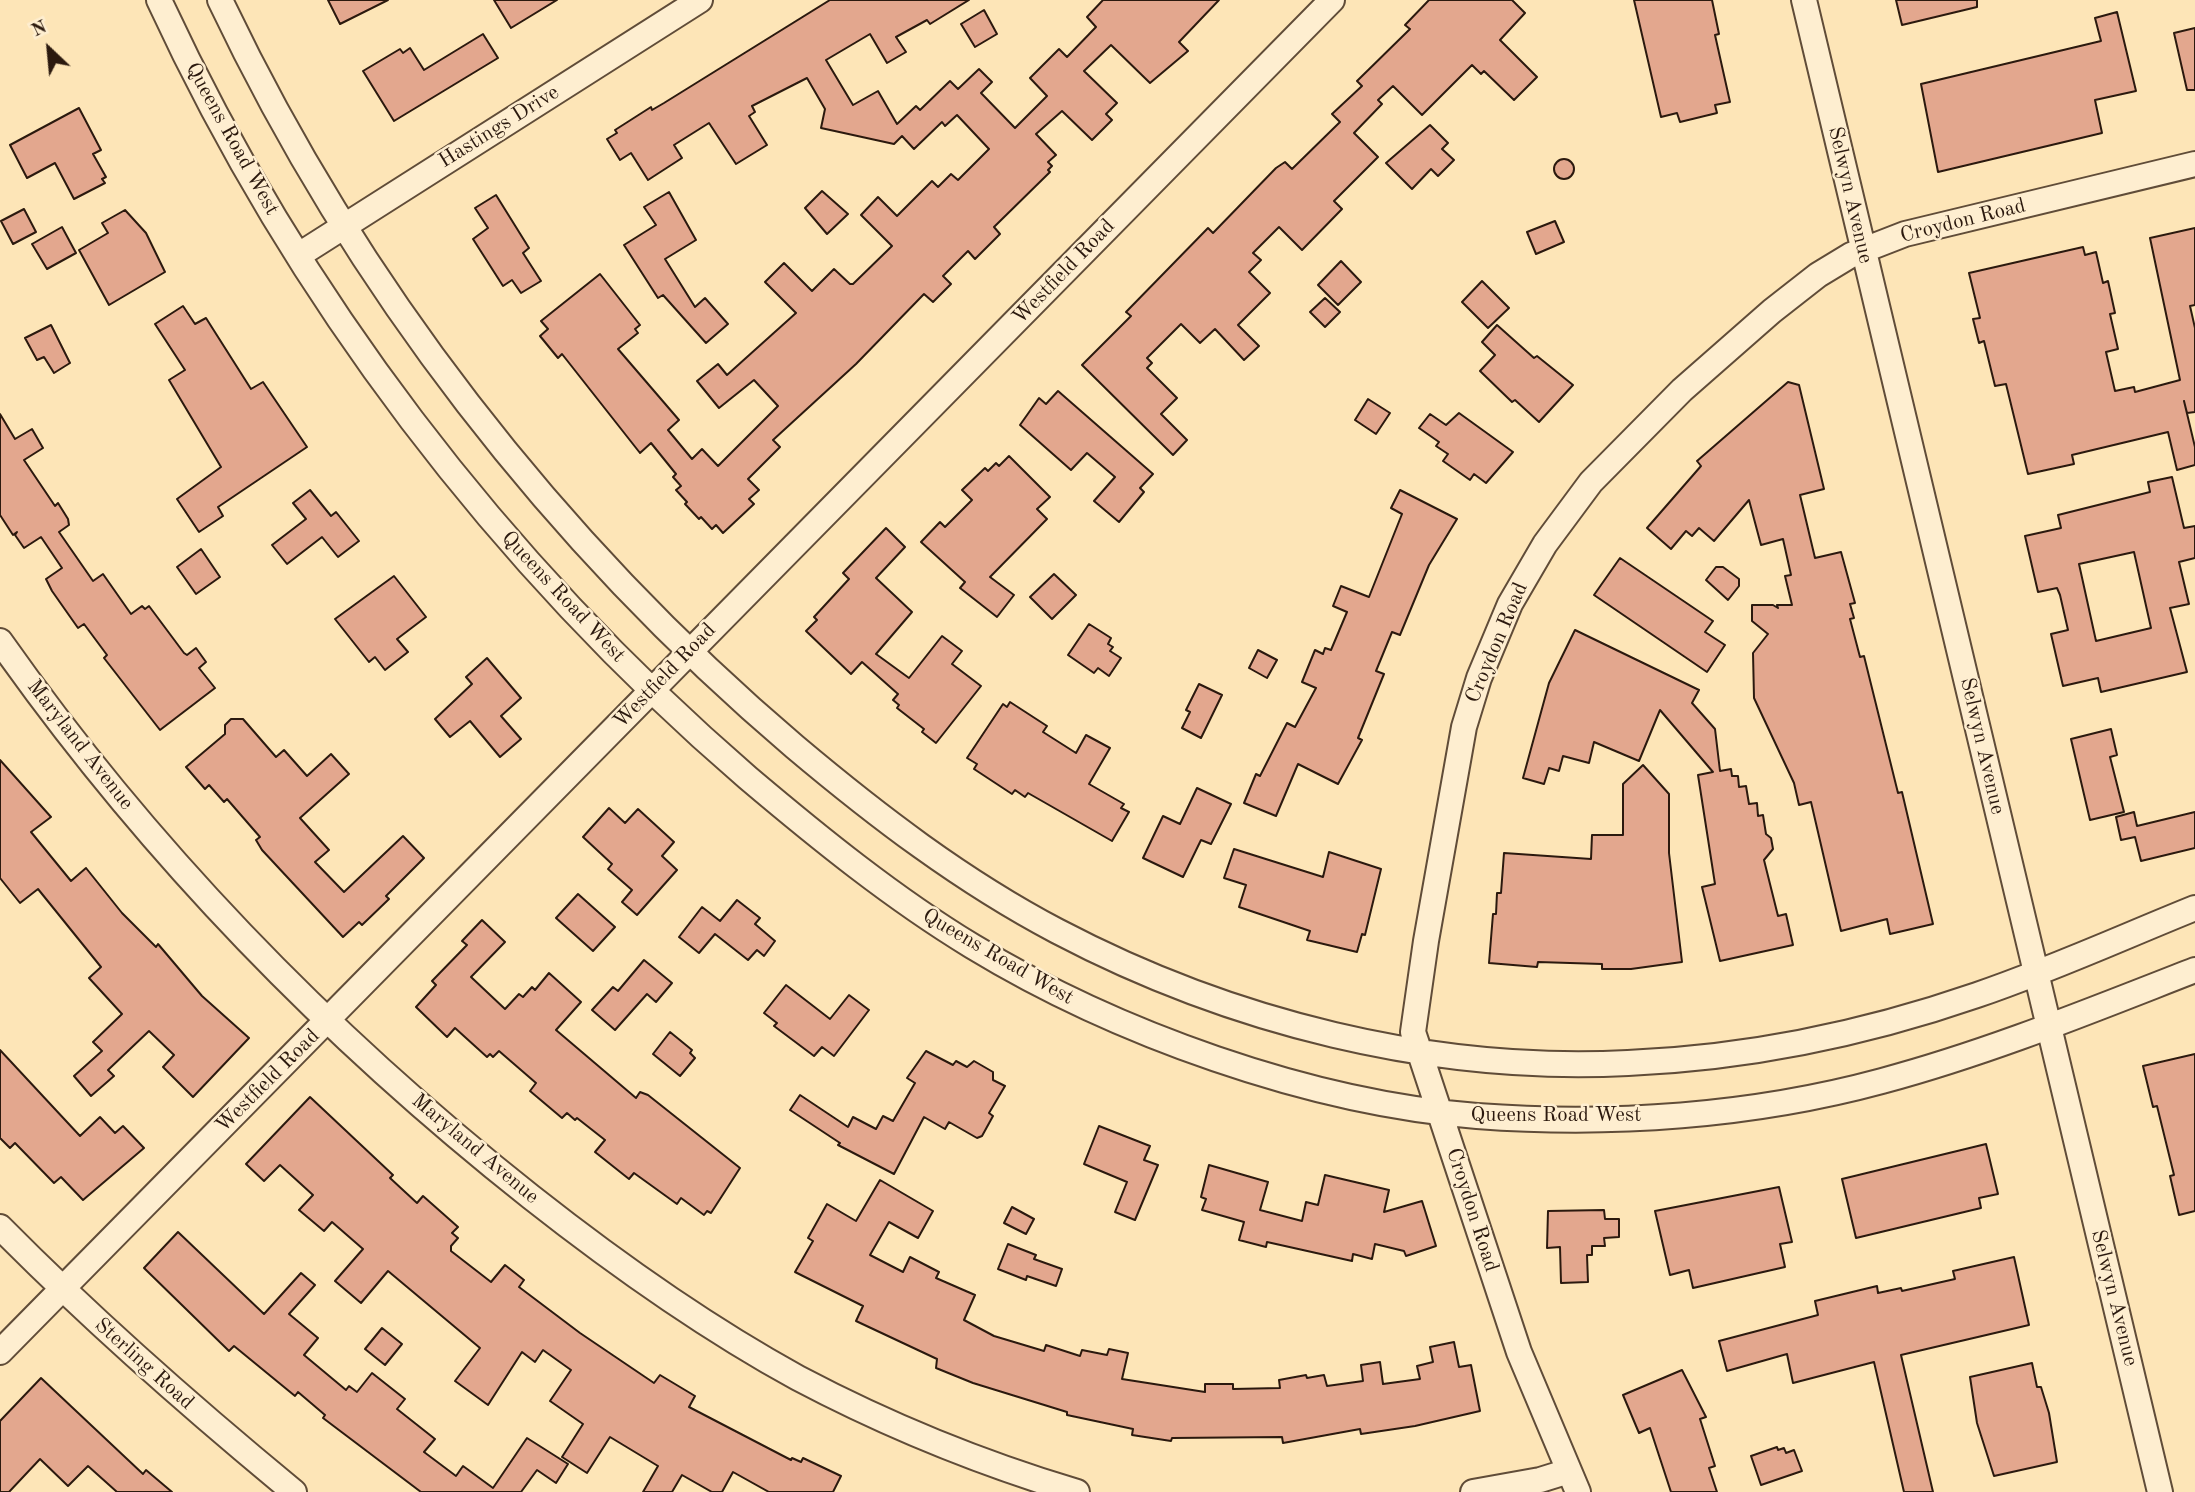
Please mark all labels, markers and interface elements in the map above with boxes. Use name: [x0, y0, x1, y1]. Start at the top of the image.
north arrow: [14, 14, 84, 84]
text: N: [29, 18, 50, 41]
street label: Queens Road West: [180, 58, 284, 220]
street label: Hastings Drive: [434, 80, 564, 174]
street label: Selwyn Avenue: [1822, 124, 1878, 266]
street label: Croydon Road: [1898, 193, 2028, 249]
street label: Westfield Road: [1007, 214, 1121, 330]
street label: Queens Road West: [496, 526, 630, 668]
street label: Croydon Road: [1460, 579, 1534, 707]
street label: Westfield Road: [608, 618, 722, 734]
street label: Maryland Avenue: [21, 675, 139, 815]
street label: Selwyn Avenue: [1954, 675, 2010, 817]
street label: Queens Road West: [918, 903, 1078, 1011]
street label: Westfield Road: [211, 1024, 325, 1138]
street label: Maryland Avenue: [406, 1088, 544, 1210]
street label: Queens Road West: [1471, 1102, 1641, 1128]
street label: Croydon Road: [1440, 1145, 1504, 1275]
street label: Selwyn Avenue: [2085, 1227, 2143, 1369]
street label: Sterling Road: [89, 1313, 199, 1415]

